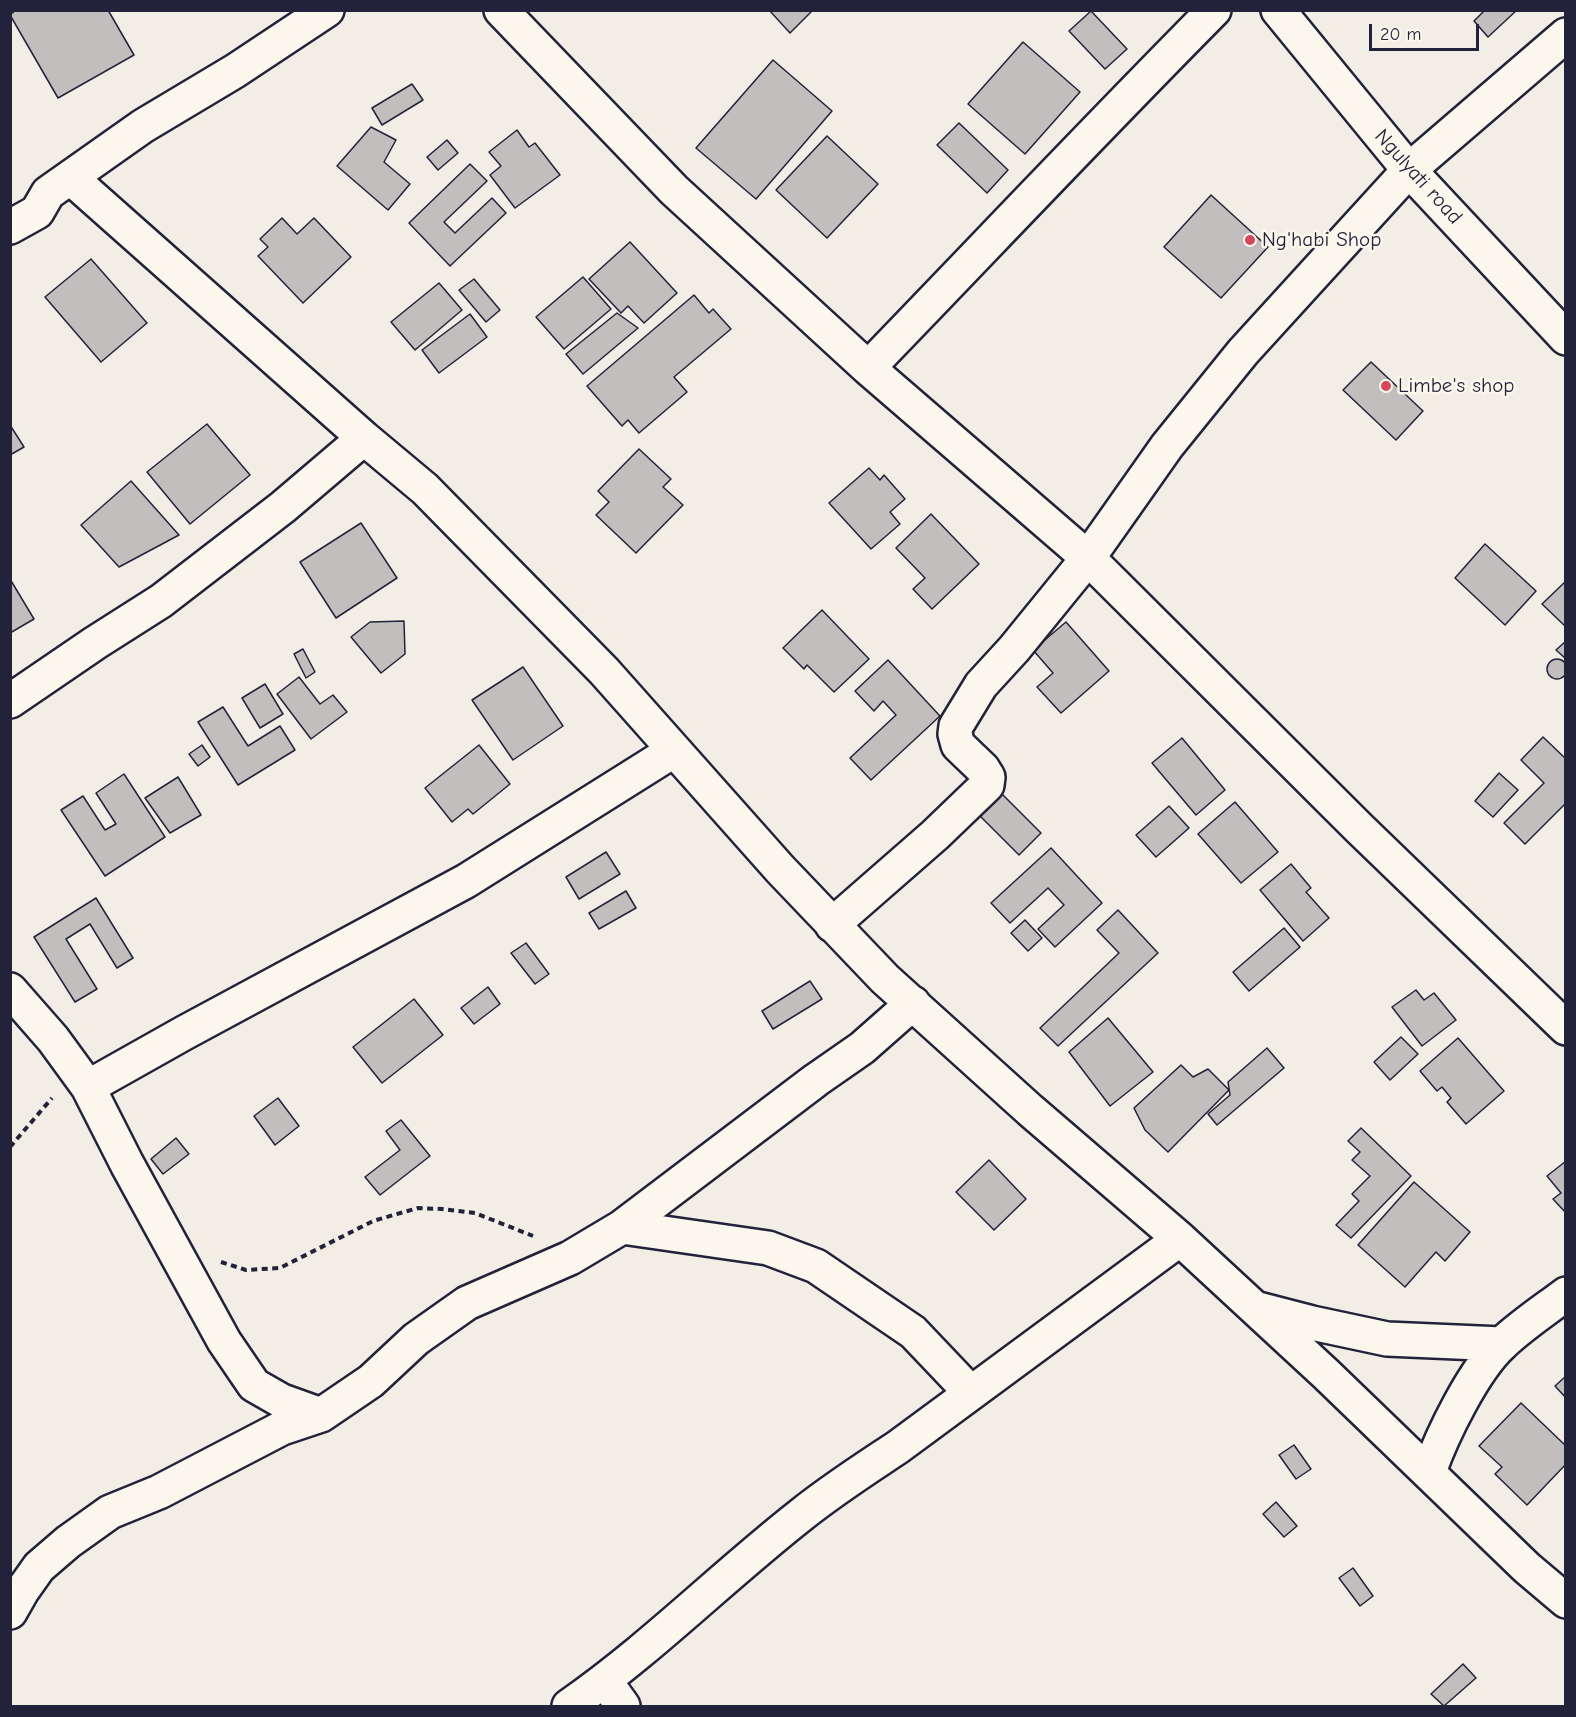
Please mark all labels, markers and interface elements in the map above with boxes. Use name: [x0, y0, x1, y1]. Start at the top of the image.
scale bar: [1372, 12, 1482, 50]
text: 20 m: [1380, 24, 1421, 45]
street label: Ngulyati road: [1369, 124, 1467, 230]
place label: Ng'habi Shop: [1262, 227, 1381, 253]
marker: Ng'habi Shop: [1243, 233, 1257, 247]
place label: Limbe's shop: [1398, 373, 1515, 399]
marker: Limbe's shop: [1379, 379, 1393, 393]

